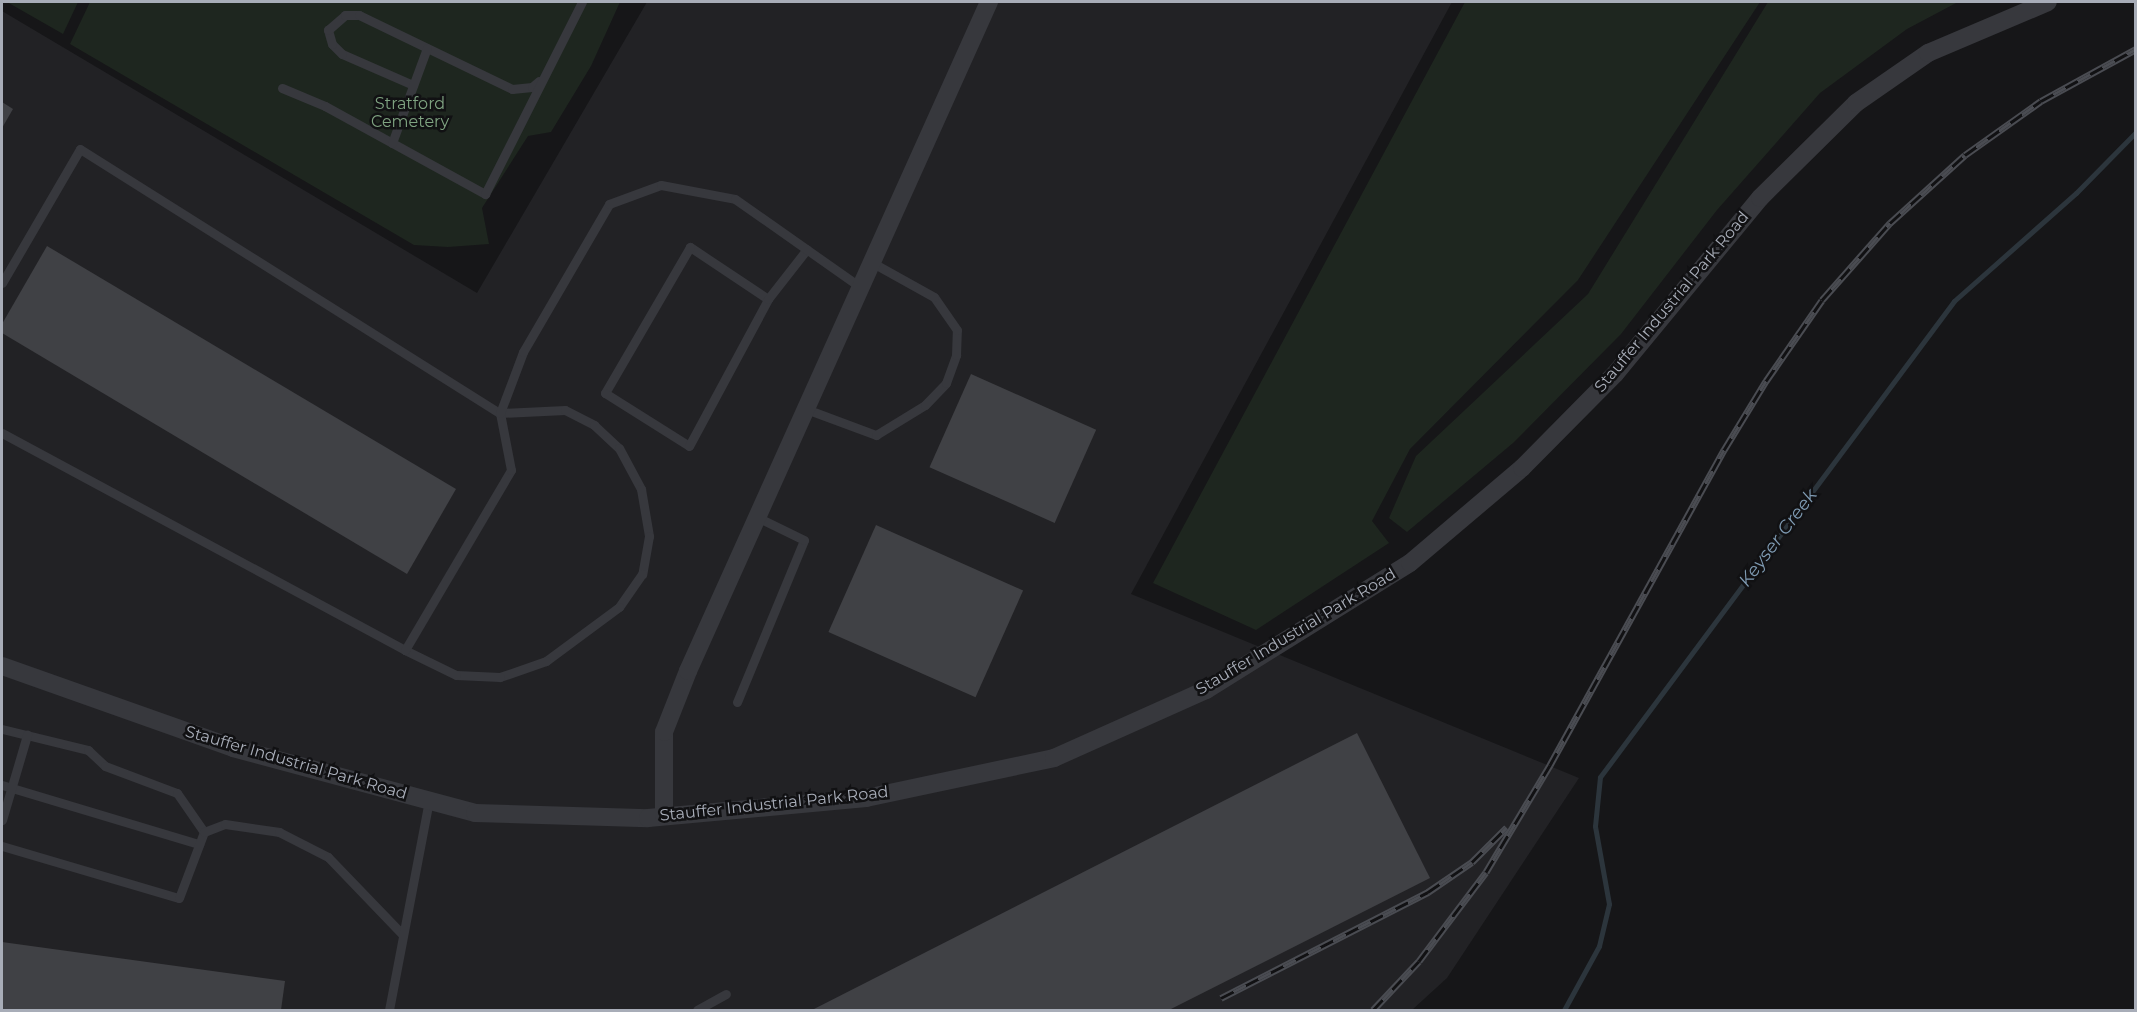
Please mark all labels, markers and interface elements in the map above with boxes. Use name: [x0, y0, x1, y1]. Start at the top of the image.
park label: Stratford Cemetery: [371, 94, 449, 132]
street label: Stauffer Industrial Park Road: [1591, 208, 1753, 396]
water label: Keyser Creek: [1734, 485, 1822, 591]
street label: Stauffer Industrial Park Road: [1193, 565, 1399, 699]
street label: Stauffer Industrial Park Road: [183, 722, 409, 804]
street label: Stauffer Industrial Park Road: [659, 782, 889, 826]

